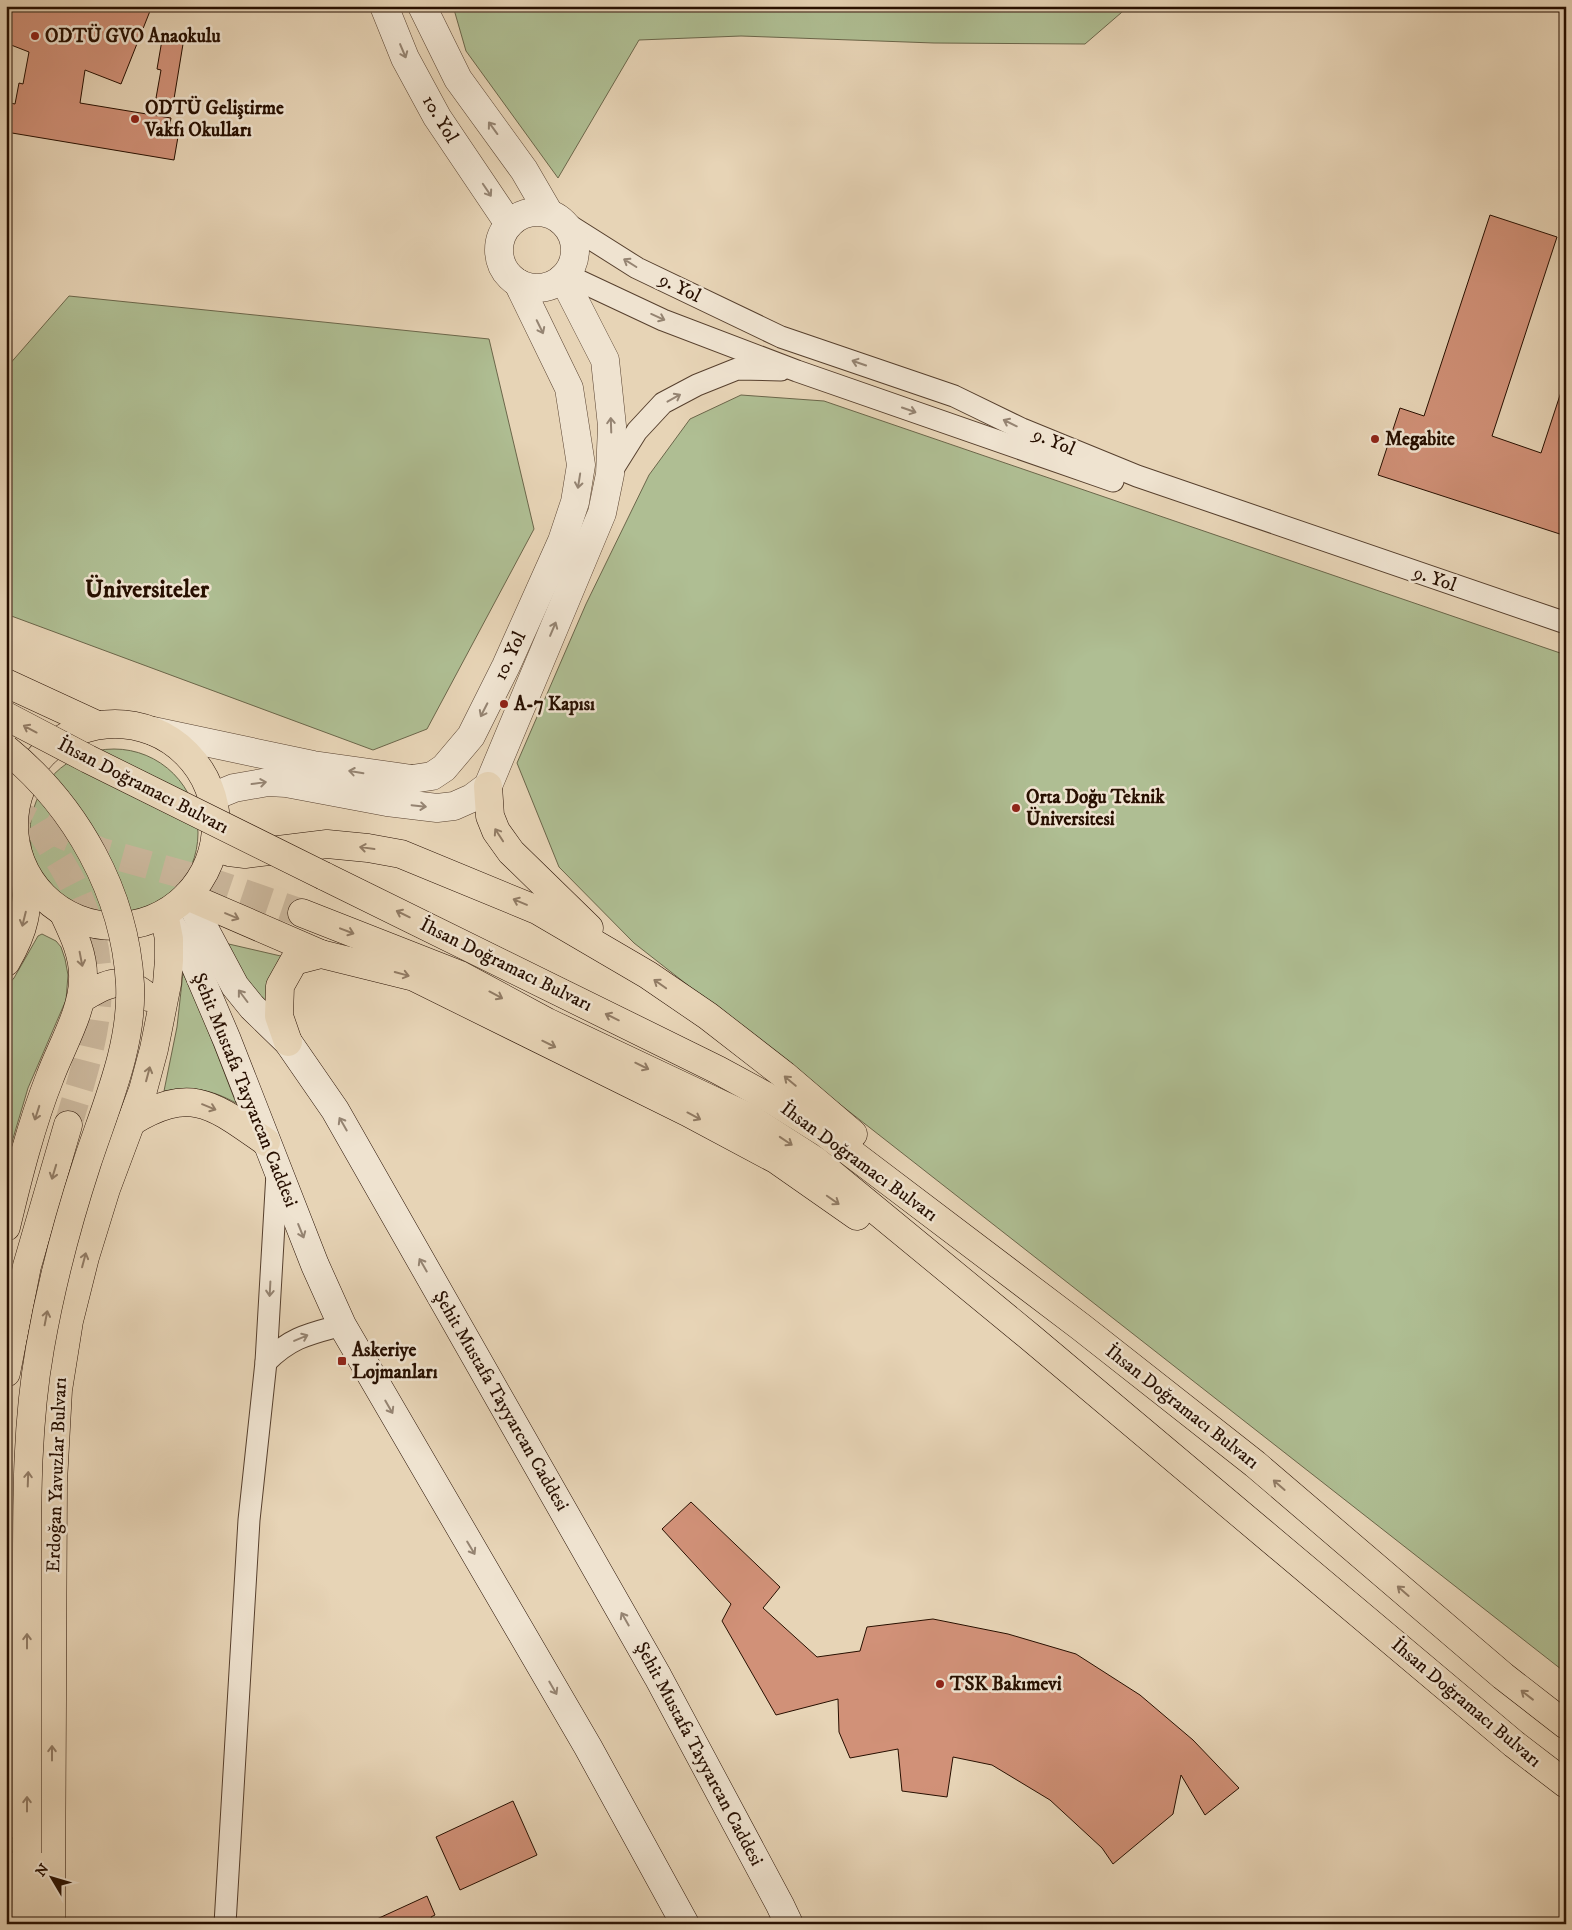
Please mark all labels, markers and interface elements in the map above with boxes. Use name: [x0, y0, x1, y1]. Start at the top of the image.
place label: ODTÜ GVO Anaokulu: [45, 23, 221, 48]
marker: ODTÜ GVO Anaokulu: [29, 30, 41, 42]
one-way arrow: [398, 43, 408, 58]
street label: 10. Yol: [417, 91, 463, 147]
place label: ODTÜ Geliştirme Vakfı Okulları: [144, 95, 284, 142]
marker: ODTÜ Geliştirme Vakfı Okulları: [129, 113, 141, 125]
one-way arrow: [488, 121, 498, 135]
one-way arrow: [481, 183, 492, 197]
one-way arrow: [624, 258, 638, 268]
street label: 9. Yol: [654, 268, 705, 308]
one-way arrow: [650, 313, 665, 323]
one-way arrow: [535, 319, 545, 334]
one-way arrow: [851, 358, 867, 368]
one-way arrow: [666, 392, 681, 402]
one-way arrow: [901, 406, 917, 415]
one-way arrow: [607, 417, 616, 433]
one-way arrow: [1003, 417, 1018, 427]
street label: 9. Yol: [1028, 422, 1079, 461]
place label: Megabite: [1385, 428, 1455, 451]
marker: Megabite: [1369, 433, 1381, 445]
one-way arrow: [573, 473, 583, 489]
street label: 9. Yol: [1410, 561, 1460, 597]
district label: Üniversiteler: [85, 574, 210, 605]
one-way arrow: [548, 622, 558, 637]
street label: 10. Yol: [489, 628, 531, 684]
place label: A-7 Kapısı: [513, 693, 595, 716]
marker: A-7 Kapısı: [498, 698, 510, 710]
one-way arrow: [479, 702, 488, 717]
one-way arrow: [23, 724, 38, 734]
street label: İhsan Doğramacı Bulvarı: [54, 732, 233, 839]
one-way arrow: [348, 766, 364, 776]
one-way arrow: [250, 778, 266, 788]
place label: Orta Doğu Teknik Üniversitesi: [1026, 786, 1165, 831]
one-way arrow: [411, 802, 427, 811]
marker: Orta Doğu Teknik Üniversitesi: [1010, 802, 1022, 814]
one-way arrow: [494, 828, 504, 842]
one-way arrow: [359, 843, 375, 853]
one-way arrow: [513, 897, 528, 907]
one-way arrow: [396, 909, 411, 918]
one-way arrow: [19, 911, 28, 927]
one-way arrow: [224, 911, 239, 921]
street label: İhsan Doğramacı Bulvarı: [416, 912, 596, 1017]
one-way arrow: [339, 927, 354, 936]
one-way arrow: [77, 951, 86, 967]
one-way arrow: [394, 969, 410, 979]
street label: Şehit Mustafa Tayyarcan Caddesi: [187, 970, 303, 1211]
one-way arrow: [653, 979, 667, 989]
one-way arrow: [238, 990, 249, 1003]
one-way arrow: [489, 990, 504, 1000]
one-way arrow: [604, 1012, 619, 1022]
one-way arrow: [541, 1039, 556, 1049]
one-way arrow: [634, 1062, 649, 1071]
one-way arrow: [144, 1066, 153, 1082]
one-way arrow: [784, 1075, 797, 1086]
street label: İhsan Doğramacı Bulvarı: [776, 1096, 943, 1227]
one-way arrow: [201, 1103, 216, 1112]
one-way arrow: [32, 1105, 42, 1121]
one-way arrow: [687, 1111, 702, 1121]
one-way arrow: [337, 1117, 347, 1131]
one-way arrow: [779, 1136, 793, 1146]
one-way arrow: [48, 1163, 58, 1179]
one-way arrow: [826, 1195, 840, 1205]
one-way arrow: [297, 1223, 306, 1238]
one-way arrow: [80, 1253, 89, 1269]
one-way arrow: [418, 1257, 428, 1272]
one-way arrow: [266, 1281, 275, 1297]
street label: Şehit Mustafa Tayyarcan Caddesi: [428, 1287, 574, 1515]
one-way arrow: [41, 1310, 51, 1326]
one-way arrow: [293, 1332, 308, 1342]
place label: Askeriye Lojmanları: [351, 1339, 438, 1385]
street label: İhsan Doğramacı Bulvarı: [1101, 1339, 1264, 1474]
marker: Askeriye Lojmanları: [336, 1355, 348, 1367]
street label: Erdoğan Yavuzlar Bulvarı: [42, 1377, 72, 1573]
one-way arrow: [384, 1400, 394, 1415]
one-way arrow: [23, 1471, 32, 1487]
one-way arrow: [1273, 1479, 1286, 1491]
one-way arrow: [466, 1540, 476, 1555]
one-way arrow: [1397, 1585, 1410, 1596]
one-way arrow: [619, 1612, 629, 1626]
street label: İhsan Doğramacı Bulvarı: [1386, 1633, 1546, 1773]
one-way arrow: [22, 1634, 32, 1650]
street label: Şehit Mustafa Tayyarcan Caddesi: [630, 1638, 768, 1870]
place label: TSK Bakımevi: [949, 1673, 1062, 1696]
marker: TSK Bakımevi: [934, 1678, 946, 1690]
one-way arrow: [548, 1680, 558, 1695]
one-way arrow: [1521, 1690, 1534, 1701]
one-way arrow: [47, 1745, 56, 1761]
one-way arrow: [22, 1796, 32, 1812]
north arrow: [28, 1852, 78, 1902]
text: N: [32, 1860, 53, 1881]

